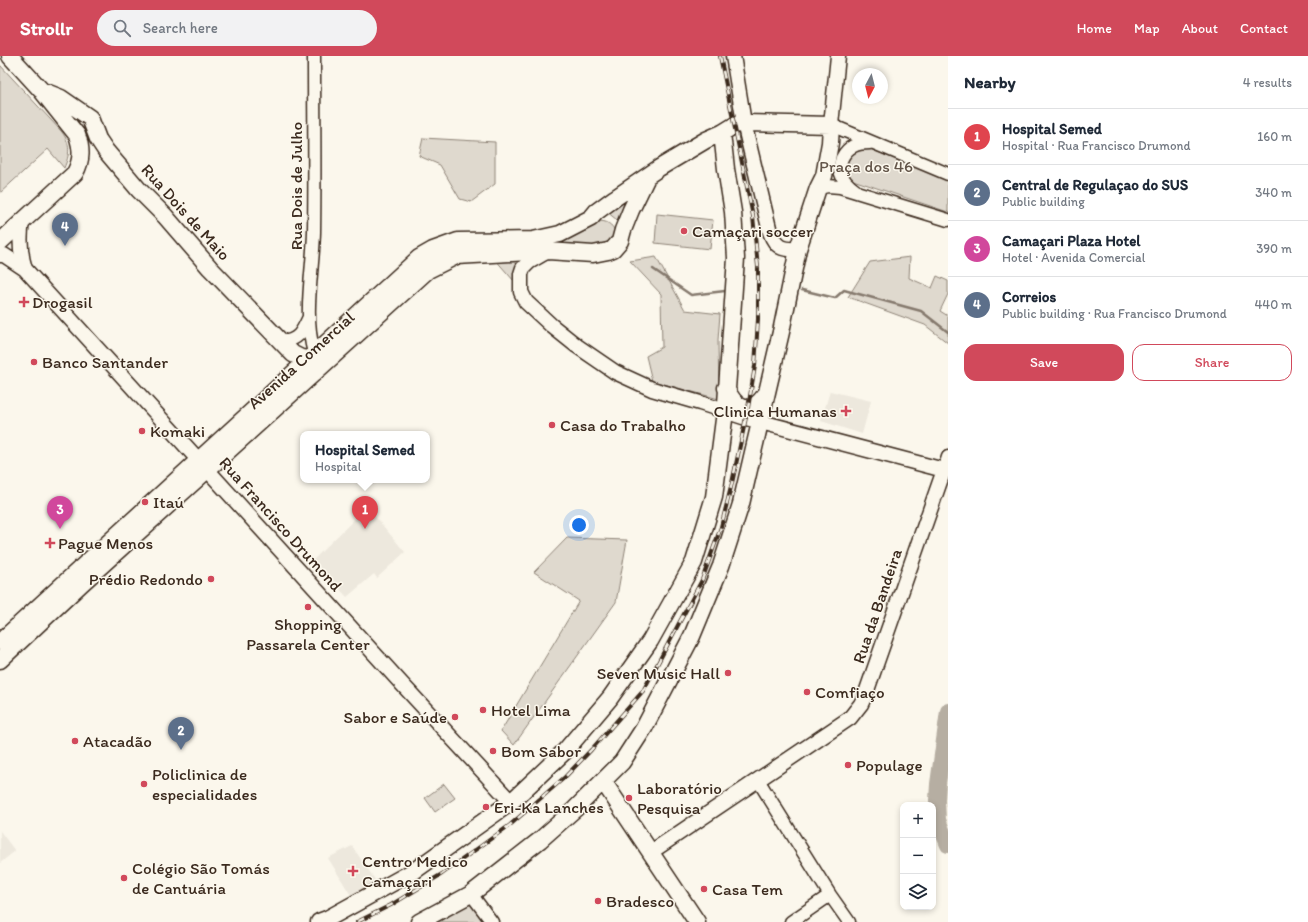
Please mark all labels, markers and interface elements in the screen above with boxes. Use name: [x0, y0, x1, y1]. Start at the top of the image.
search box: [97, 10, 377, 46]
text: Strollr: [20, 17, 73, 40]
icon: search: [111, 17, 133, 39]
text: Search here: [143, 19, 218, 37]
text: Home: [1077, 20, 1112, 37]
text: Map: [1134, 20, 1160, 37]
text: About: [1182, 20, 1218, 37]
text: Contact: [1240, 20, 1288, 37]
north arrow: [852, 68, 888, 104]
text: Nearby: [964, 72, 1016, 92]
text: 4 results: [1243, 75, 1292, 90]
text: Hospital Semed: [1002, 120, 1102, 138]
street label: Rua Dois de Julho: [286, 122, 306, 250]
text: 1: [974, 129, 980, 144]
text: 160 m: [1257, 129, 1292, 144]
text: Hospital · Rua Francisco Drumond: [1002, 138, 1191, 153]
park label: Praça dos 46: [819, 156, 913, 176]
street label: Rua Dois de Maio: [137, 160, 235, 264]
text: Central de Regulaçao do SUS: [1002, 176, 1188, 194]
text: 2: [974, 185, 980, 200]
text: 340 m: [1255, 185, 1292, 200]
text: Public building: [1002, 194, 1085, 209]
pin: 4: [52, 213, 78, 246]
place label: Camaçari soccer: [692, 221, 813, 241]
marker: Camaçari soccer: [679, 226, 689, 236]
text: Camaçari Plaza Hotel: [1002, 232, 1141, 250]
text: 3: [973, 241, 981, 256]
text: 390 m: [1256, 241, 1292, 256]
text: Hotel · Avenida Comercial: [1002, 250, 1146, 265]
text: Correios: [1002, 288, 1056, 306]
place label: Drogasil: [32, 292, 93, 312]
marker: Drogasil: [19, 297, 29, 307]
text: 4: [973, 297, 981, 312]
text: 440 m: [1255, 297, 1292, 312]
text: Public building · Rua Francisco Drumond: [1002, 306, 1227, 321]
street label: Avenida Comercial: [244, 307, 358, 413]
button: Save: [964, 344, 1124, 381]
button: Share: [1132, 344, 1292, 381]
place label: Banco Santander: [42, 352, 168, 372]
marker: Banco Santander: [29, 357, 39, 367]
place label: Clinica Humanas: [714, 401, 837, 421]
marker: Clinica Humanas: [840, 405, 852, 417]
place label: Casa do Trabalho: [560, 415, 686, 435]
marker: Casa do Trabalho: [547, 420, 557, 430]
place label: Komaki: [150, 421, 205, 441]
marker: Komaki: [137, 426, 147, 436]
popup: [300, 431, 430, 483]
text: Hospital Semed: [315, 441, 415, 459]
street label: Rua Francisco Drumond: [215, 453, 347, 596]
text: Hospital: [315, 459, 362, 474]
place label: Itaú: [153, 492, 185, 512]
pin: 3: [47, 496, 73, 529]
pin: 1: [352, 496, 378, 529]
marker: Itaú: [140, 497, 150, 507]
your location: [569, 515, 589, 535]
place label: Pague Menos: [58, 533, 153, 553]
marker: Pague Menos: [45, 538, 55, 548]
street label: Rua da Bandeira: [848, 546, 906, 666]
place label: Prédio Redondo: [89, 569, 203, 589]
marker: Prédio Redondo: [206, 574, 216, 584]
marker: Shopping Passarela Center: [303, 602, 313, 612]
place label: Shopping Passarela Center: [246, 614, 370, 654]
place label: Seven Music Hall: [597, 663, 720, 683]
marker: Seven Music Hall: [723, 668, 733, 678]
place label: Comfiaço: [815, 682, 885, 702]
marker: Comfiaço: [802, 687, 812, 697]
place label: Hotel Lima: [491, 700, 571, 720]
marker: Hotel Lima: [478, 705, 488, 715]
place label: Sabor e Saúde: [344, 707, 447, 727]
marker: Sabor e Saúde: [450, 712, 460, 722]
pin: 2: [168, 717, 194, 750]
place label: Atacadão: [83, 731, 152, 751]
marker: Atacadão: [70, 736, 80, 746]
place label: Bom Sabor: [501, 741, 581, 761]
marker: Bom Sabor: [488, 746, 498, 756]
place label: Populage: [856, 755, 923, 775]
marker: Populage: [843, 760, 853, 770]
place label: Policlinica de especialidades: [152, 764, 257, 804]
place label: Laboratório Pesquisa: [637, 778, 722, 818]
marker: Policlinica de especialidades: [139, 779, 149, 789]
marker: Laboratório Pesquisa: [624, 793, 634, 803]
place label: Eri-Ka Lanches: [494, 797, 604, 817]
marker: Eri-Ka Lanches: [481, 802, 491, 812]
map controls: [900, 802, 936, 910]
button: +: [900, 802, 936, 838]
button: −: [900, 838, 936, 874]
place label: Centro Medico Camaçari: [362, 851, 468, 891]
place label: Colégio São Tomás de Cantuária: [132, 858, 270, 898]
marker: Centro Medico Camaçari: [347, 865, 359, 877]
marker: Colégio São Tomás de Cantuária: [119, 873, 129, 883]
button: layers: [900, 874, 936, 910]
place label: Casa Tem: [712, 879, 783, 899]
marker: Casa Tem: [699, 884, 709, 894]
place label: Bradesco: [606, 891, 674, 911]
marker: Bradesco: [593, 896, 603, 906]

